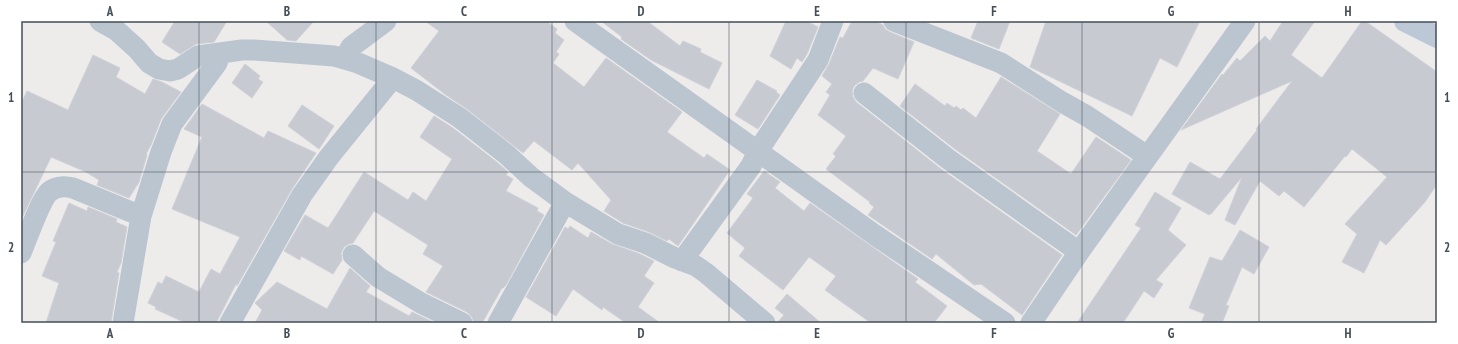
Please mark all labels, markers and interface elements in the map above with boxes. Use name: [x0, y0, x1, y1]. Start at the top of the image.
text: A: [106, 3, 114, 20]
text: B: [284, 3, 290, 20]
text: C: [461, 3, 467, 20]
text: D: [638, 3, 645, 20]
text: E: [814, 3, 820, 20]
text: F: [991, 3, 997, 20]
text: G: [1168, 3, 1175, 20]
text: H: [1345, 3, 1352, 20]
text: 1: [8, 89, 14, 106]
text: 1: [1444, 89, 1450, 106]
text: 2: [8, 239, 14, 256]
text: 2: [1444, 239, 1450, 256]
text: A: [106, 325, 114, 342]
text: B: [284, 325, 290, 342]
text: C: [461, 325, 467, 342]
text: D: [638, 325, 645, 342]
text: E: [814, 325, 820, 342]
text: F: [991, 325, 997, 342]
text: G: [1168, 325, 1175, 342]
text: H: [1345, 325, 1352, 342]

